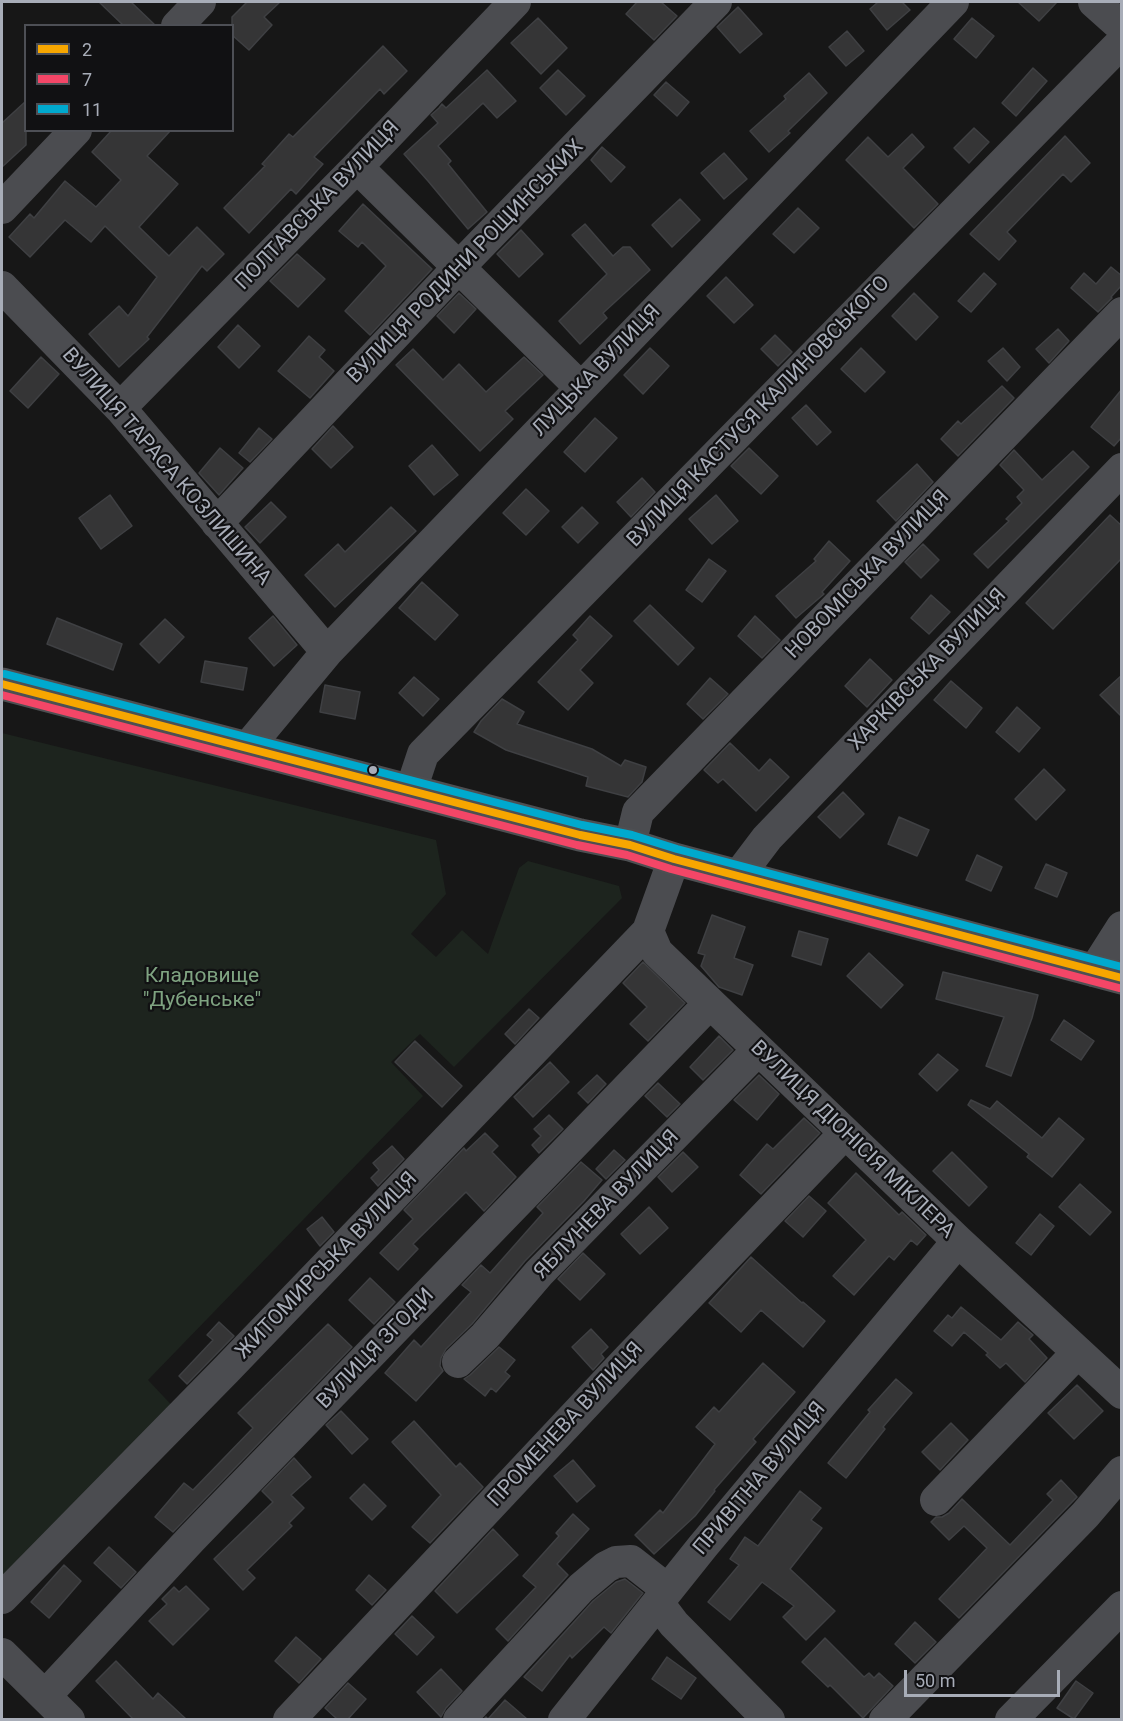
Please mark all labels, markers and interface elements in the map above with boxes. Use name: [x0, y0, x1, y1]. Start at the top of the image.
legend: [24, 24, 234, 132]
text: 2: [82, 39, 92, 60]
text: 7: [82, 69, 92, 90]
text: 11: [82, 99, 102, 120]
street label: ПОЛТАВСЬКА ВУЛИЦЯ: [231, 116, 405, 296]
street label: ВУЛИЦЯ РОДИНИ РОЩИНСЬКИХ: [343, 135, 589, 389]
street label: ВУЛИЦЯ КАСТУСЯ КАЛИНОВСЬКОГО: [622, 271, 896, 553]
street label: ЛУЦЬКА ВУЛИЦЯ: [528, 300, 666, 442]
street label: ВУЛИЦЯ ТАРАСА КОЗЛИШИНА: [56, 343, 276, 591]
street label: НОВОМІСЬКА ВУЛИЦЯ: [781, 486, 955, 664]
street label: ХАРКІВСЬКА ВУЛИЦЯ: [844, 584, 1012, 756]
unlabelled marker: [367, 764, 379, 776]
park label: Кладовище "Дубенське": [143, 964, 261, 1014]
street label: ВУЛИЦЯ ДІОНІСІЯ МІКЛЕРА: [745, 1036, 959, 1244]
street label: ЯБЛУНЕВА ВУЛИЦЯ: [529, 1125, 685, 1285]
street label: ЖИТОМИРСЬКА ВУЛИЦЯ: [231, 1167, 423, 1365]
street label: ВУЛИЦЯ ЗГОДИ: [312, 1284, 440, 1414]
street label: ПРОМЕНЕВА ВУЛИЦЯ: [483, 1337, 649, 1513]
street label: ПРИВІТНА ВУЛИЦЯ: [688, 1397, 832, 1561]
scale bar: [907, 1658, 1063, 1696]
text: 50 m: [915, 1670, 955, 1691]

